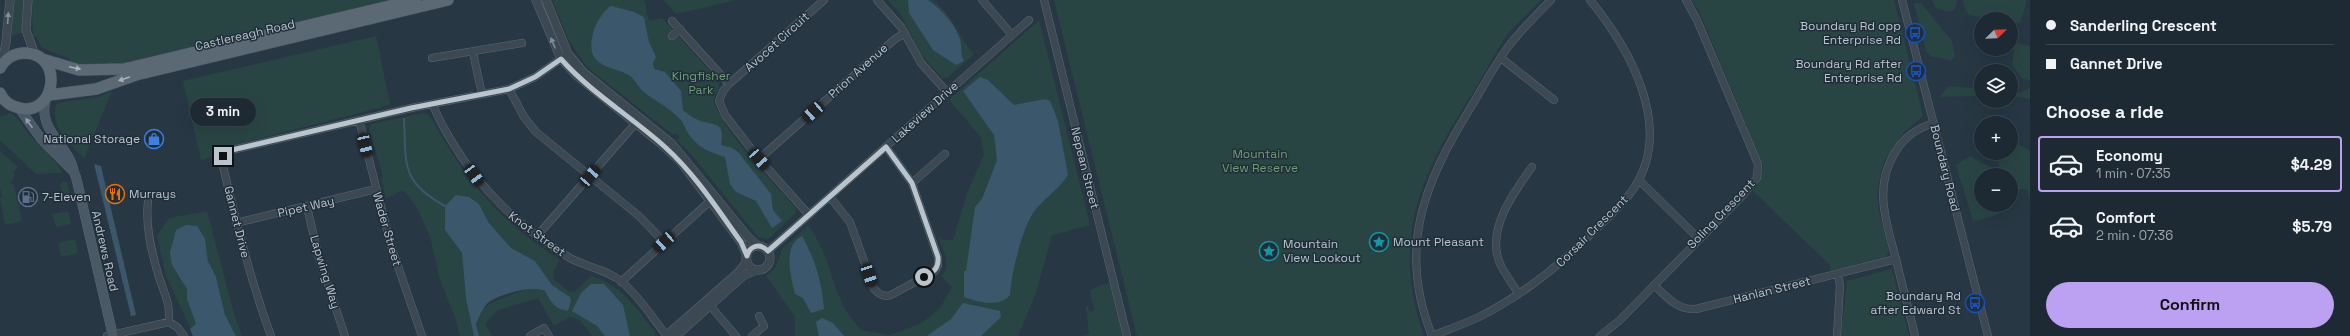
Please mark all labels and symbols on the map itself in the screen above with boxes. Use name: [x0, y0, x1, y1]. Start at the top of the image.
street label: Avocet Circuit: [741, 9, 813, 75]
one-way arrow: [5, 12, 12, 24]
north arrow: [1974, 12, 2018, 56]
street label: Castlereagh Road: [193, 16, 297, 54]
place label: Boundary Rd opp Enterprise Rd: [1800, 18, 1901, 48]
bus stop icon: Boundary Rd opp Enterprise Rd: [1904, 22, 1926, 44]
one-way arrow: [550, 38, 556, 49]
street label: Prion Avenue: [825, 40, 891, 102]
place label: Boundary Rd after Enterprise Rd: [1795, 56, 1902, 86]
bus stop icon: Boundary Rd after Enterprise Rd: [1905, 60, 1927, 82]
one-way arrow: [69, 66, 81, 72]
park label: Kingfisher Park: [672, 68, 731, 98]
one-way arrow: [118, 76, 130, 82]
street label: Lakeview Drive: [888, 78, 962, 146]
callout: 3 min: [190, 98, 256, 126]
car: [800, 100, 826, 124]
one-way arrow: [25, 117, 33, 128]
street label: Boundary Road: [1926, 123, 1964, 213]
street label: Nepean Street: [1067, 125, 1103, 211]
shop icon: National Storage: [143, 128, 165, 150]
place label: National Storage: [43, 131, 140, 147]
car: [356, 132, 374, 158]
car: [747, 146, 771, 172]
park label: Mountain View Reserve: [1222, 146, 1298, 176]
route end: [214, 147, 232, 165]
car: [462, 162, 486, 188]
car: [578, 163, 602, 189]
street label: Soling Crescent: [1684, 176, 1758, 252]
restaurant icon: Murrays: [104, 183, 126, 205]
street label: Gannet Drive: [220, 184, 254, 260]
fuel station icon: 7-Eleven: [17, 186, 39, 208]
place label: Murrays: [129, 186, 176, 202]
place label: 7-Eleven: [42, 189, 91, 205]
street label: Wader Street: [369, 190, 405, 268]
street label: Corsair Crescent: [1553, 192, 1631, 270]
street label: Pipet Way: [276, 193, 336, 221]
street label: Knot Street: [505, 208, 569, 260]
street label: Andrews Road: [88, 209, 122, 293]
car: [651, 230, 677, 254]
place icon: Mount Pleasant: [1368, 231, 1390, 253]
street label: Lapwing Way: [306, 233, 344, 311]
place label: Mount Pleasant: [1393, 234, 1484, 250]
place label: Mountain View Lookout: [1283, 236, 1361, 266]
place icon: Mountain View Lookout: [1258, 240, 1280, 262]
car: [859, 262, 879, 288]
route start: [915, 268, 933, 286]
street label: Hanlan Street: [1732, 273, 1812, 307]
place label: Boundary Rd after Edward St: [1870, 288, 1961, 318]
bus stop icon: Boundary Rd after Edward St: [1964, 292, 1986, 314]

